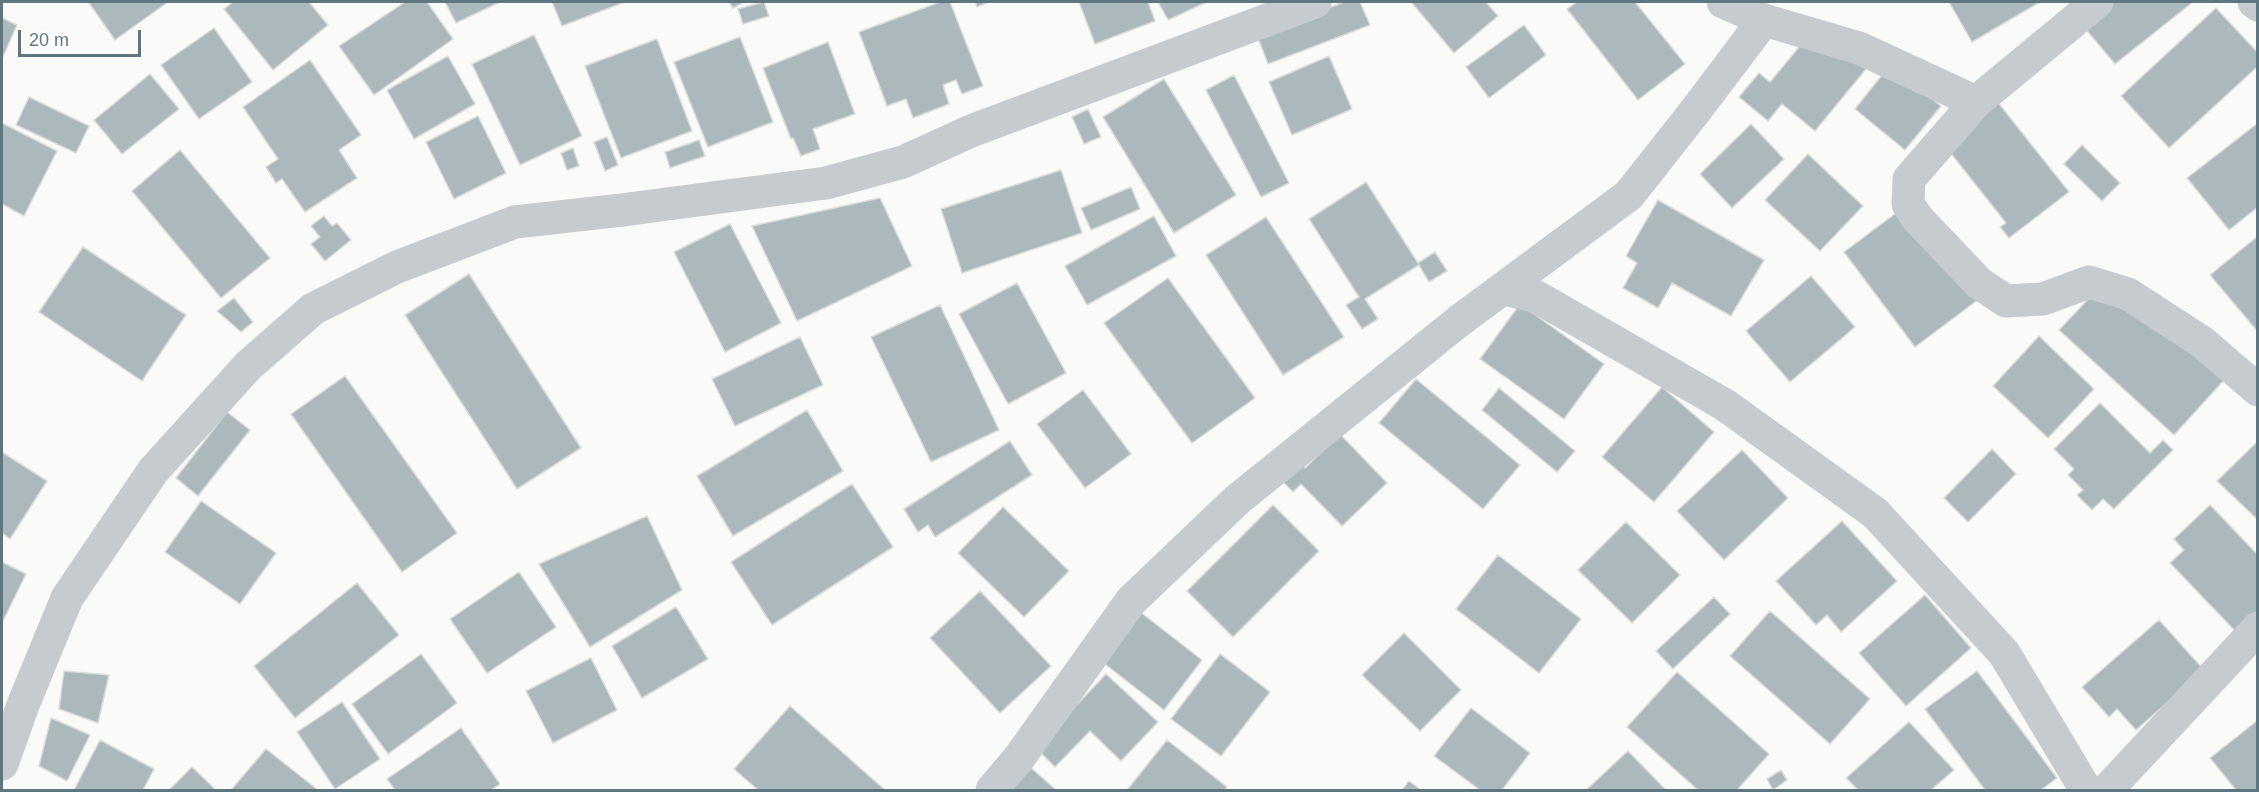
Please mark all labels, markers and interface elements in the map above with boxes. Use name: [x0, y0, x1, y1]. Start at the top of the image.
scale bar: [21, 18, 144, 56]
text: 20 m: [29, 30, 69, 50]

